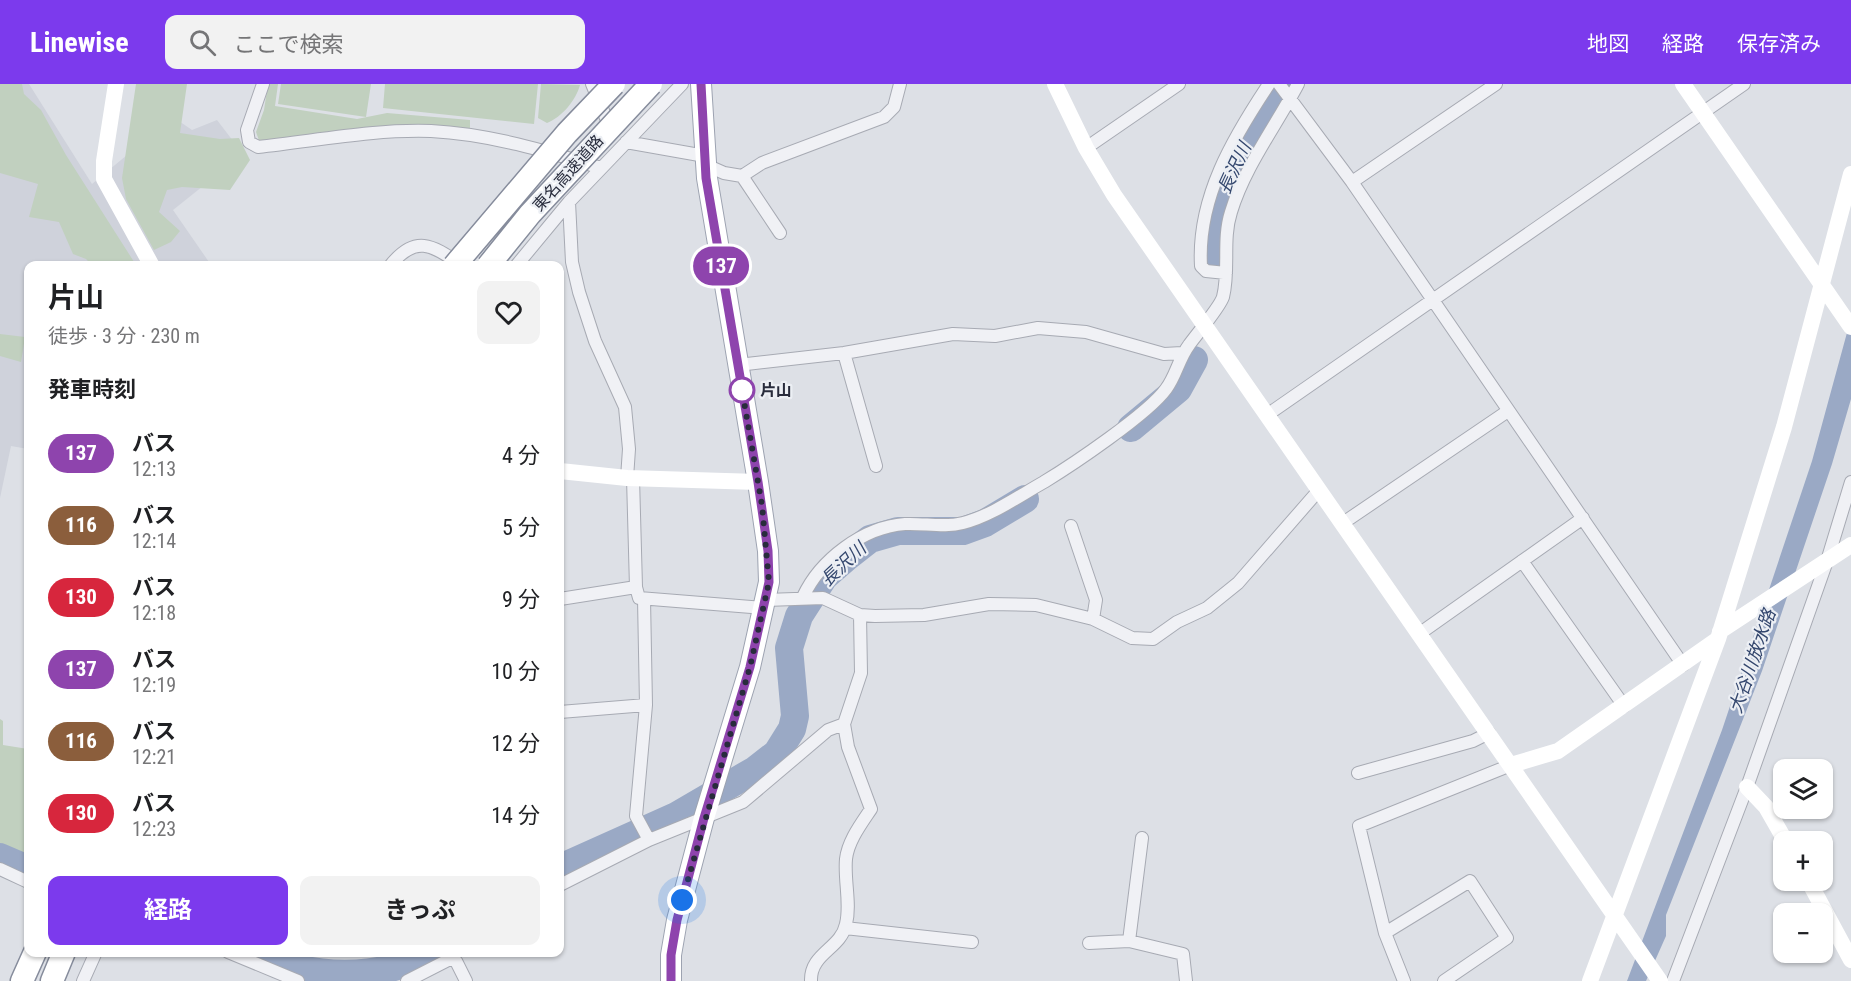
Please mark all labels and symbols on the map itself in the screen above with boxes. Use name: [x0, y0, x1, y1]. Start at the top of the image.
street label: 東名高速道路: [529, 131, 607, 215]
water label: 長沢川: [1213, 137, 1256, 197]
line badge: 137: [686, 246, 756, 285]
marker: 片山: [729, 377, 755, 403]
place label: 片山: [760, 381, 792, 400]
water label: 長沢川: [816, 537, 871, 590]
water label: 大谷川放水路: [1724, 605, 1780, 715]
your location: [667, 885, 697, 915]

